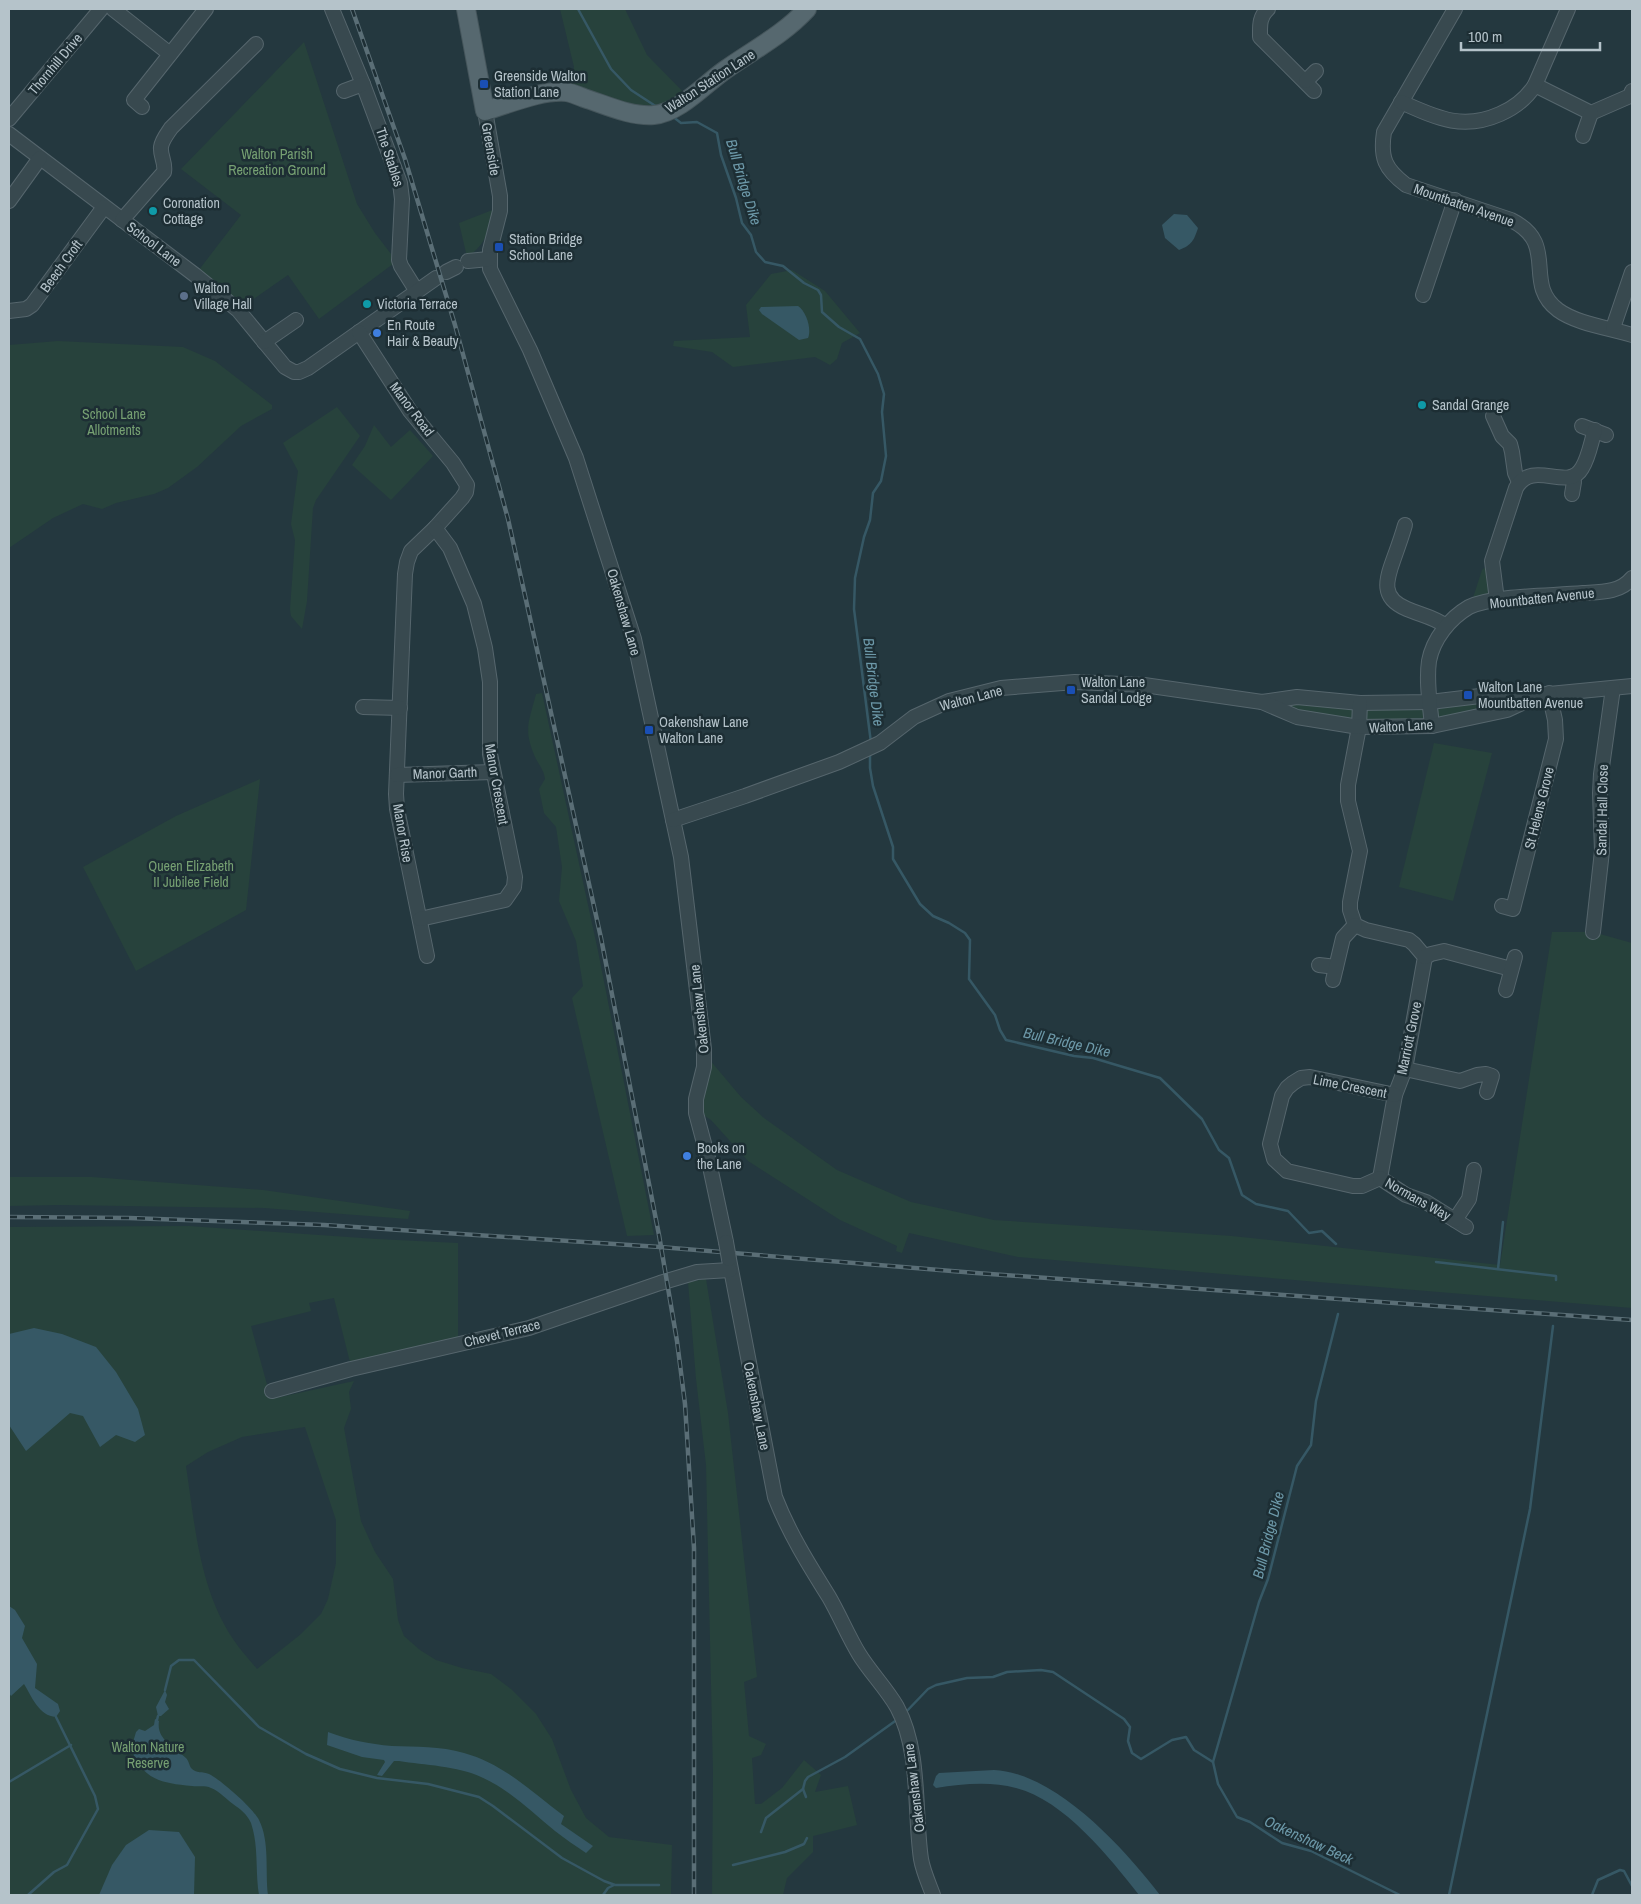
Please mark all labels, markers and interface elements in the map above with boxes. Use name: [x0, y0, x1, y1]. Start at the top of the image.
scale bar: [1461, 20, 1600, 52]
text: 100 m: [1468, 26, 1502, 47]
street label: Thornhill Drive: [24, 29, 86, 99]
street label: Walton Station Lane: [662, 45, 758, 117]
place label: Greenside Walton Station Lane: [494, 67, 586, 101]
marker: Greenside Walton Station Lane: [478, 78, 490, 90]
street label: Greenside: [477, 121, 505, 177]
street label: The Stables: [372, 125, 408, 189]
water label: Bull Bridge Dike: [721, 136, 767, 228]
park label: Walton Parish Recreation Ground: [228, 145, 326, 179]
street label: Mountbatten Avenue: [1411, 179, 1517, 231]
place label: Coronation Cottage: [163, 194, 220, 228]
marker: Coronation Cottage: [147, 205, 159, 217]
street label: School Lane: [123, 218, 185, 270]
place label: Station Bridge School Lane: [509, 230, 582, 264]
street label: Beech Croft: [36, 236, 86, 296]
marker: Station Bridge School Lane: [493, 241, 505, 253]
place label: Walton Village Hall: [194, 279, 252, 313]
marker: Walton Village Hall: [178, 290, 190, 302]
place label: Victoria Terrace: [377, 295, 458, 313]
marker: Victoria Terrace: [361, 298, 373, 310]
place label: En Route Hair & Beauty: [387, 316, 459, 350]
marker: En Route Hair & Beauty: [371, 327, 383, 339]
street label: Manor Road: [386, 378, 438, 440]
place label: Sandal Grange: [1432, 396, 1509, 414]
marker: Sandal Grange: [1416, 399, 1428, 411]
park label: School Lane Allotments: [82, 405, 146, 439]
street label: Oakenshaw Lane: [603, 567, 645, 657]
street label: Mountbatten Avenue: [1489, 584, 1595, 612]
water label: Bull Bridge Dike: [858, 637, 890, 728]
place label: Walton Lane Sandal Lodge: [1081, 673, 1152, 707]
place label: Walton Lane Mountbatten Avenue: [1478, 678, 1583, 712]
street label: Walton Lane: [938, 681, 1004, 715]
marker: Walton Lane Sandal Lodge: [1065, 684, 1077, 696]
marker: Walton Lane Mountbatten Avenue: [1462, 689, 1474, 701]
place label: Oakenshaw Lane Walton Lane: [659, 713, 748, 747]
street label: Walton Lane: [1369, 715, 1433, 737]
marker: Oakenshaw Lane Walton Lane: [643, 724, 655, 736]
street label: Manor Crescent: [481, 742, 513, 826]
street label: Manor Garth: [412, 763, 478, 783]
street label: Sandal Hall Close: [1592, 764, 1612, 856]
street label: St Helens Grove: [1520, 765, 1558, 851]
street label: Manor Rise: [389, 802, 417, 864]
park label: Queen Elizabeth II Jubilee Field: [148, 857, 234, 891]
street label: Oakenshaw Lane: [685, 964, 713, 1054]
street label: Marriott Grove: [1393, 1000, 1425, 1076]
water label: Bull Bridge Dike: [1021, 1022, 1113, 1062]
street label: Lime Crescent: [1312, 1070, 1388, 1102]
place label: Books on the Lane: [697, 1139, 745, 1173]
marker: Books on the Lane: [681, 1150, 693, 1162]
street label: Normans Way: [1382, 1174, 1454, 1225]
street label: Chevet Terrace: [462, 1315, 542, 1351]
street label: Oakenshaw Lane: [740, 1360, 774, 1452]
water label: Bull Bridge Dike: [1247, 1489, 1289, 1581]
park label: Walton Nature Reserve: [112, 1738, 184, 1772]
street label: Oakenshaw Lane: [900, 1743, 928, 1833]
water label: Oakenshaw Beck: [1261, 1810, 1358, 1870]

